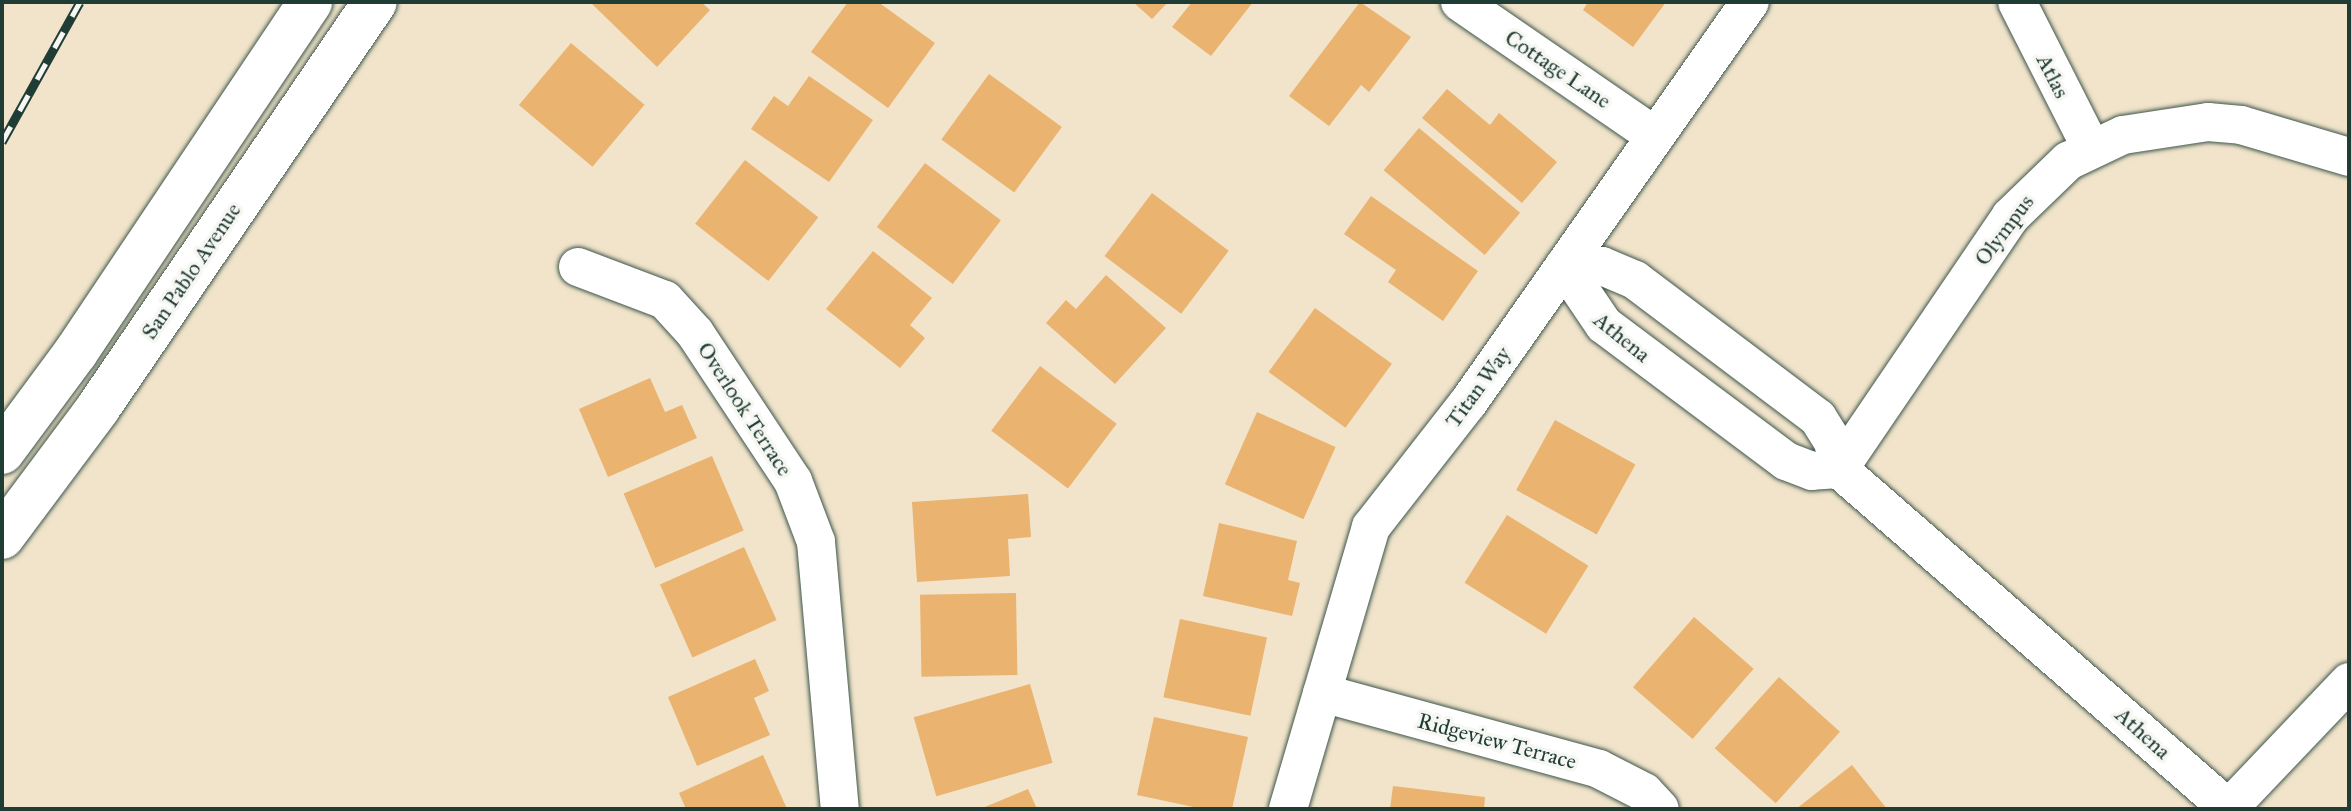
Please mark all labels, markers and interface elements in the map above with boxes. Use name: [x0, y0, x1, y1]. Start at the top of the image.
street label: Cottage Lane: [1500, 24, 1616, 114]
street label: Atlas: [2031, 50, 2075, 102]
street label: Olympus: [1969, 189, 2039, 271]
street label: San Pablo Avenue: [136, 198, 246, 344]
street label: Athena: [1588, 306, 1656, 368]
street label: Overlook Terrace: [692, 337, 798, 481]
street label: Titan Way: [1440, 341, 1516, 433]
street label: Athena: [2110, 701, 2176, 765]
street label: Ridgeview Terrace: [1415, 707, 1579, 775]

